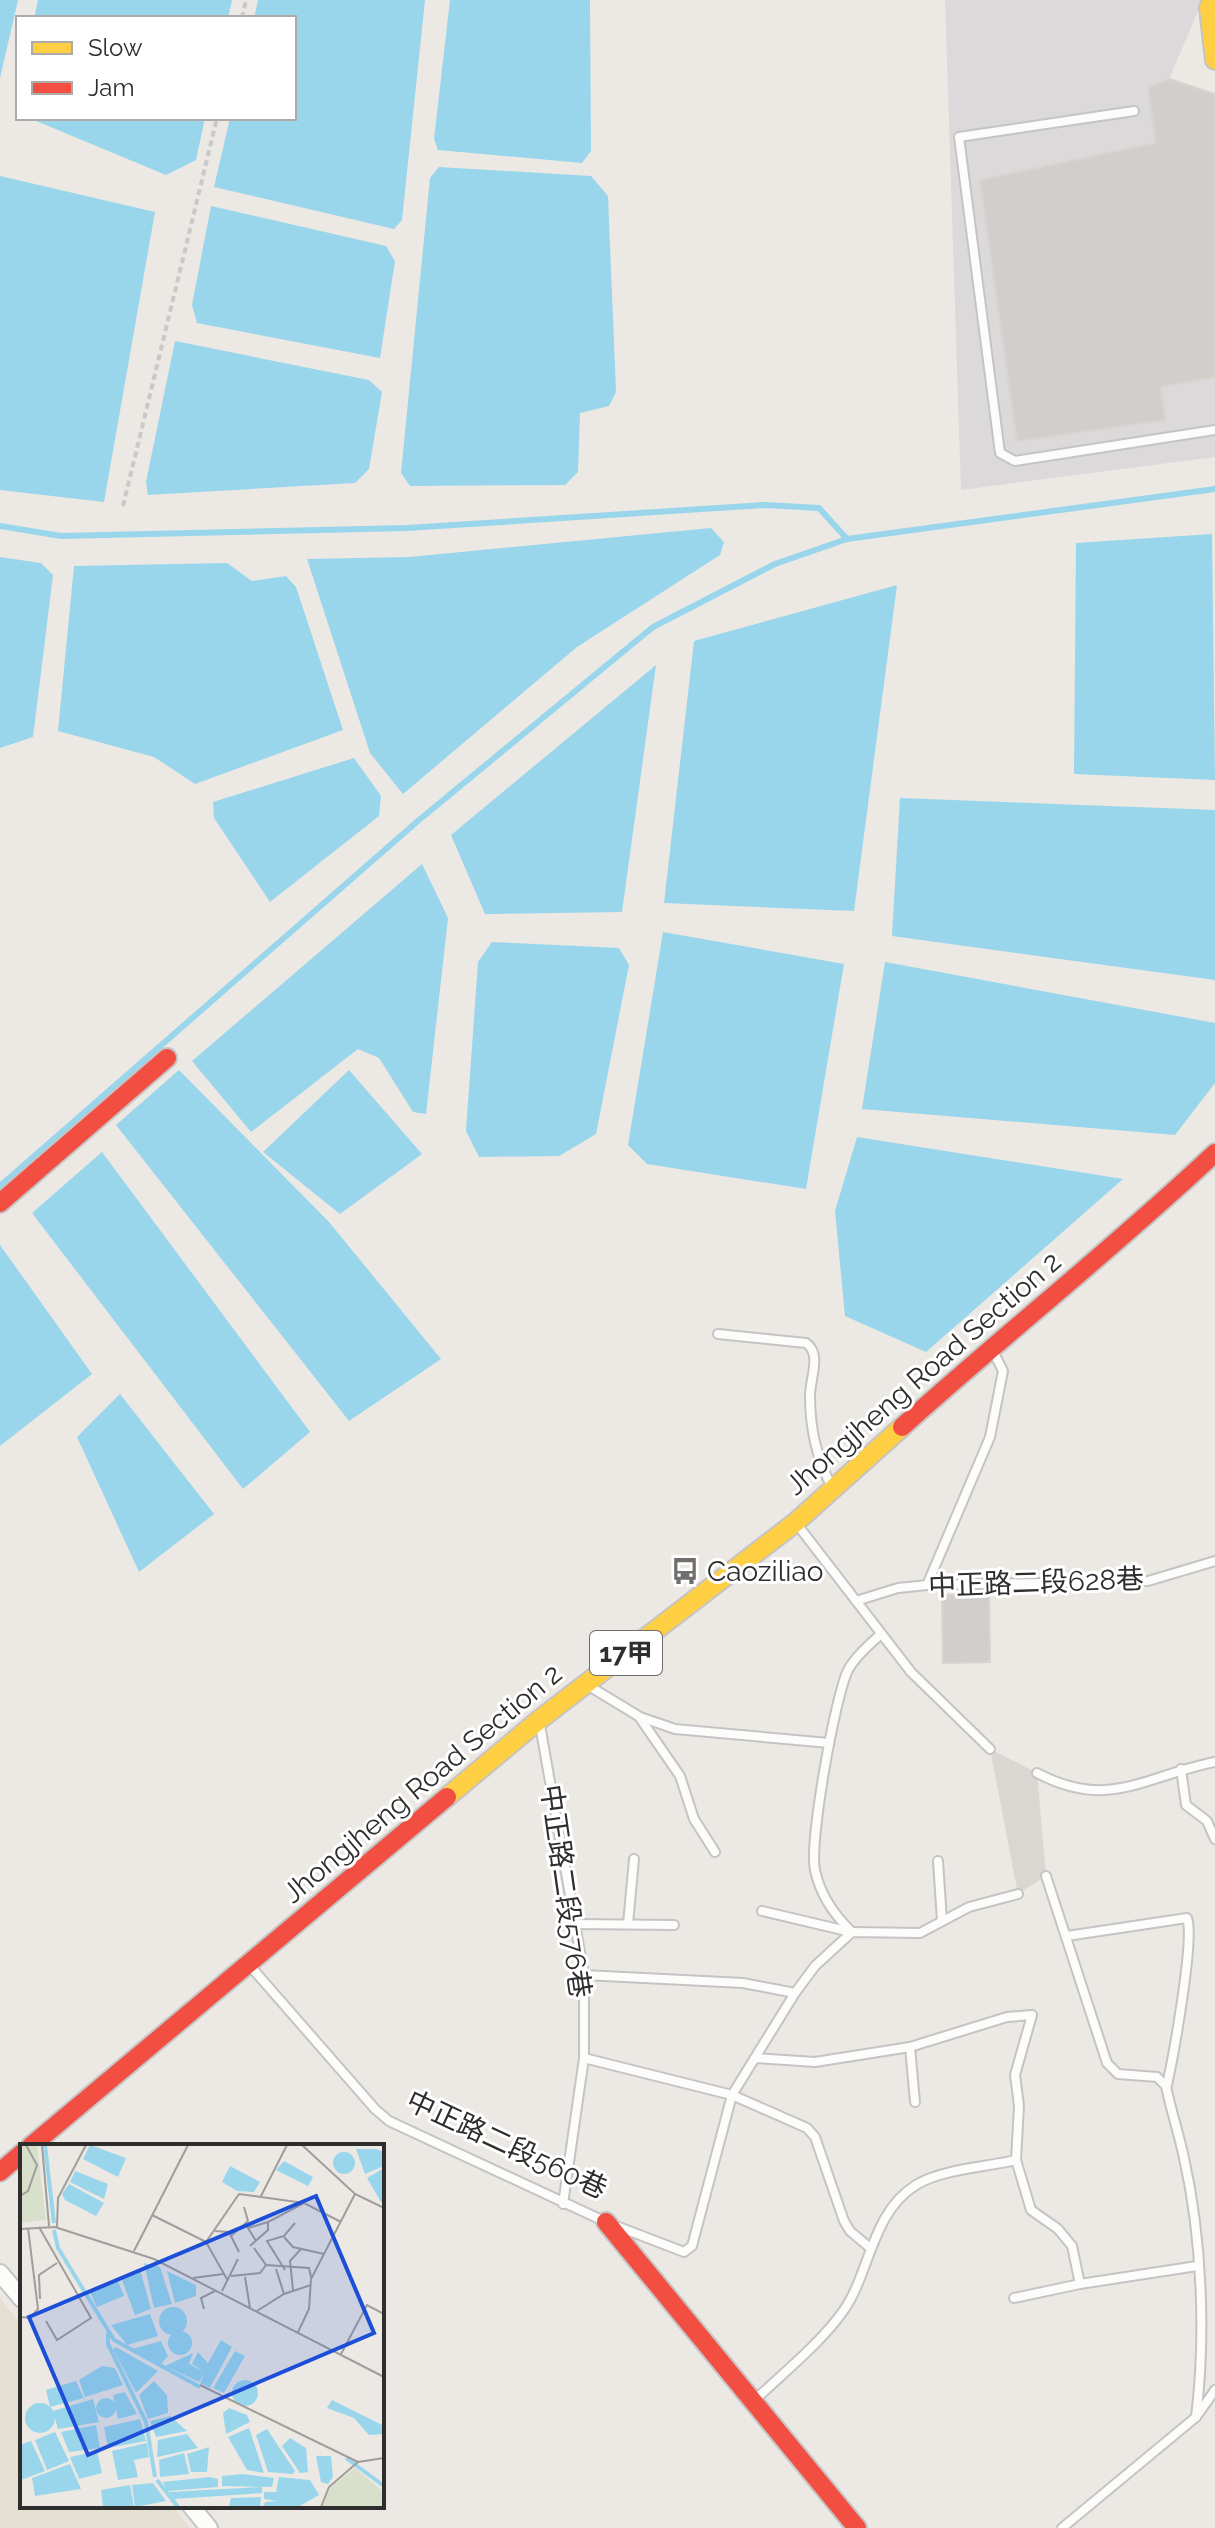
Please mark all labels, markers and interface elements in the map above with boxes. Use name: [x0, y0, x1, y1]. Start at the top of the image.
legend: [16, 16, 296, 120]
text: Slow: [88, 33, 143, 62]
text: Jam: [88, 73, 134, 102]
street label: Jhongjheng Road Section 2: [779, 1245, 1068, 1502]
place label: Caoziliao: [707, 1555, 823, 1588]
bus stop icon: Caoziliao: [670, 1556, 700, 1586]
street label: 中正路二段628巷: [927, 1562, 1145, 1603]
road number: 17甲: [590, 1631, 662, 1675]
street label: Jhongjheng Road Section 2: [276, 1657, 568, 1910]
street label: 中正路二段576巷: [534, 1782, 597, 2000]
street label: 中正路二段560巷: [401, 2084, 612, 2205]
inset map: [20, 2144, 384, 2508]

